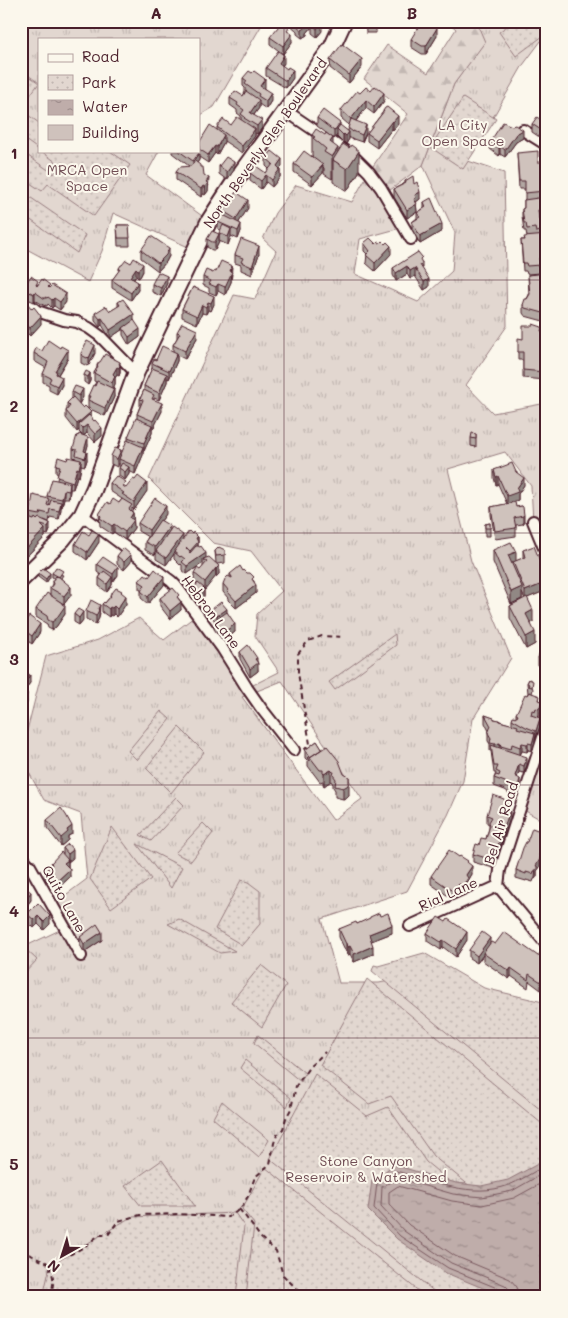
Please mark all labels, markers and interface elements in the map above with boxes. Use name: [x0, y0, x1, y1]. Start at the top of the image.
text: A: [150, 2, 162, 23]
text: B: [407, 2, 417, 23]
legend: [38, 38, 200, 152]
text: Road: [82, 46, 119, 66]
street label: North Beverly Glen Boulevard: [198, 54, 331, 232]
text: Park: [82, 72, 116, 92]
text: Water: [82, 96, 128, 116]
park label: LA City Open Space: [422, 115, 504, 150]
text: Building: [82, 122, 139, 142]
text: 1: [10, 142, 18, 163]
park label: MRCA Open Space: [47, 160, 127, 195]
text: 2: [10, 395, 19, 416]
street label: Hebron Lane: [177, 571, 245, 652]
text: 3: [9, 648, 19, 669]
street label: Bel Air Road: [479, 779, 522, 867]
street label: Quito Lane: [38, 862, 91, 936]
street label: Rial Lane: [415, 872, 480, 915]
text: 4: [9, 900, 19, 921]
park label: Stone Canyon Reservoir & Watershed: [285, 1151, 447, 1186]
text: 5: [9, 1153, 19, 1174]
north arrow: [38, 1230, 88, 1280]
text: N: [43, 1256, 64, 1277]

